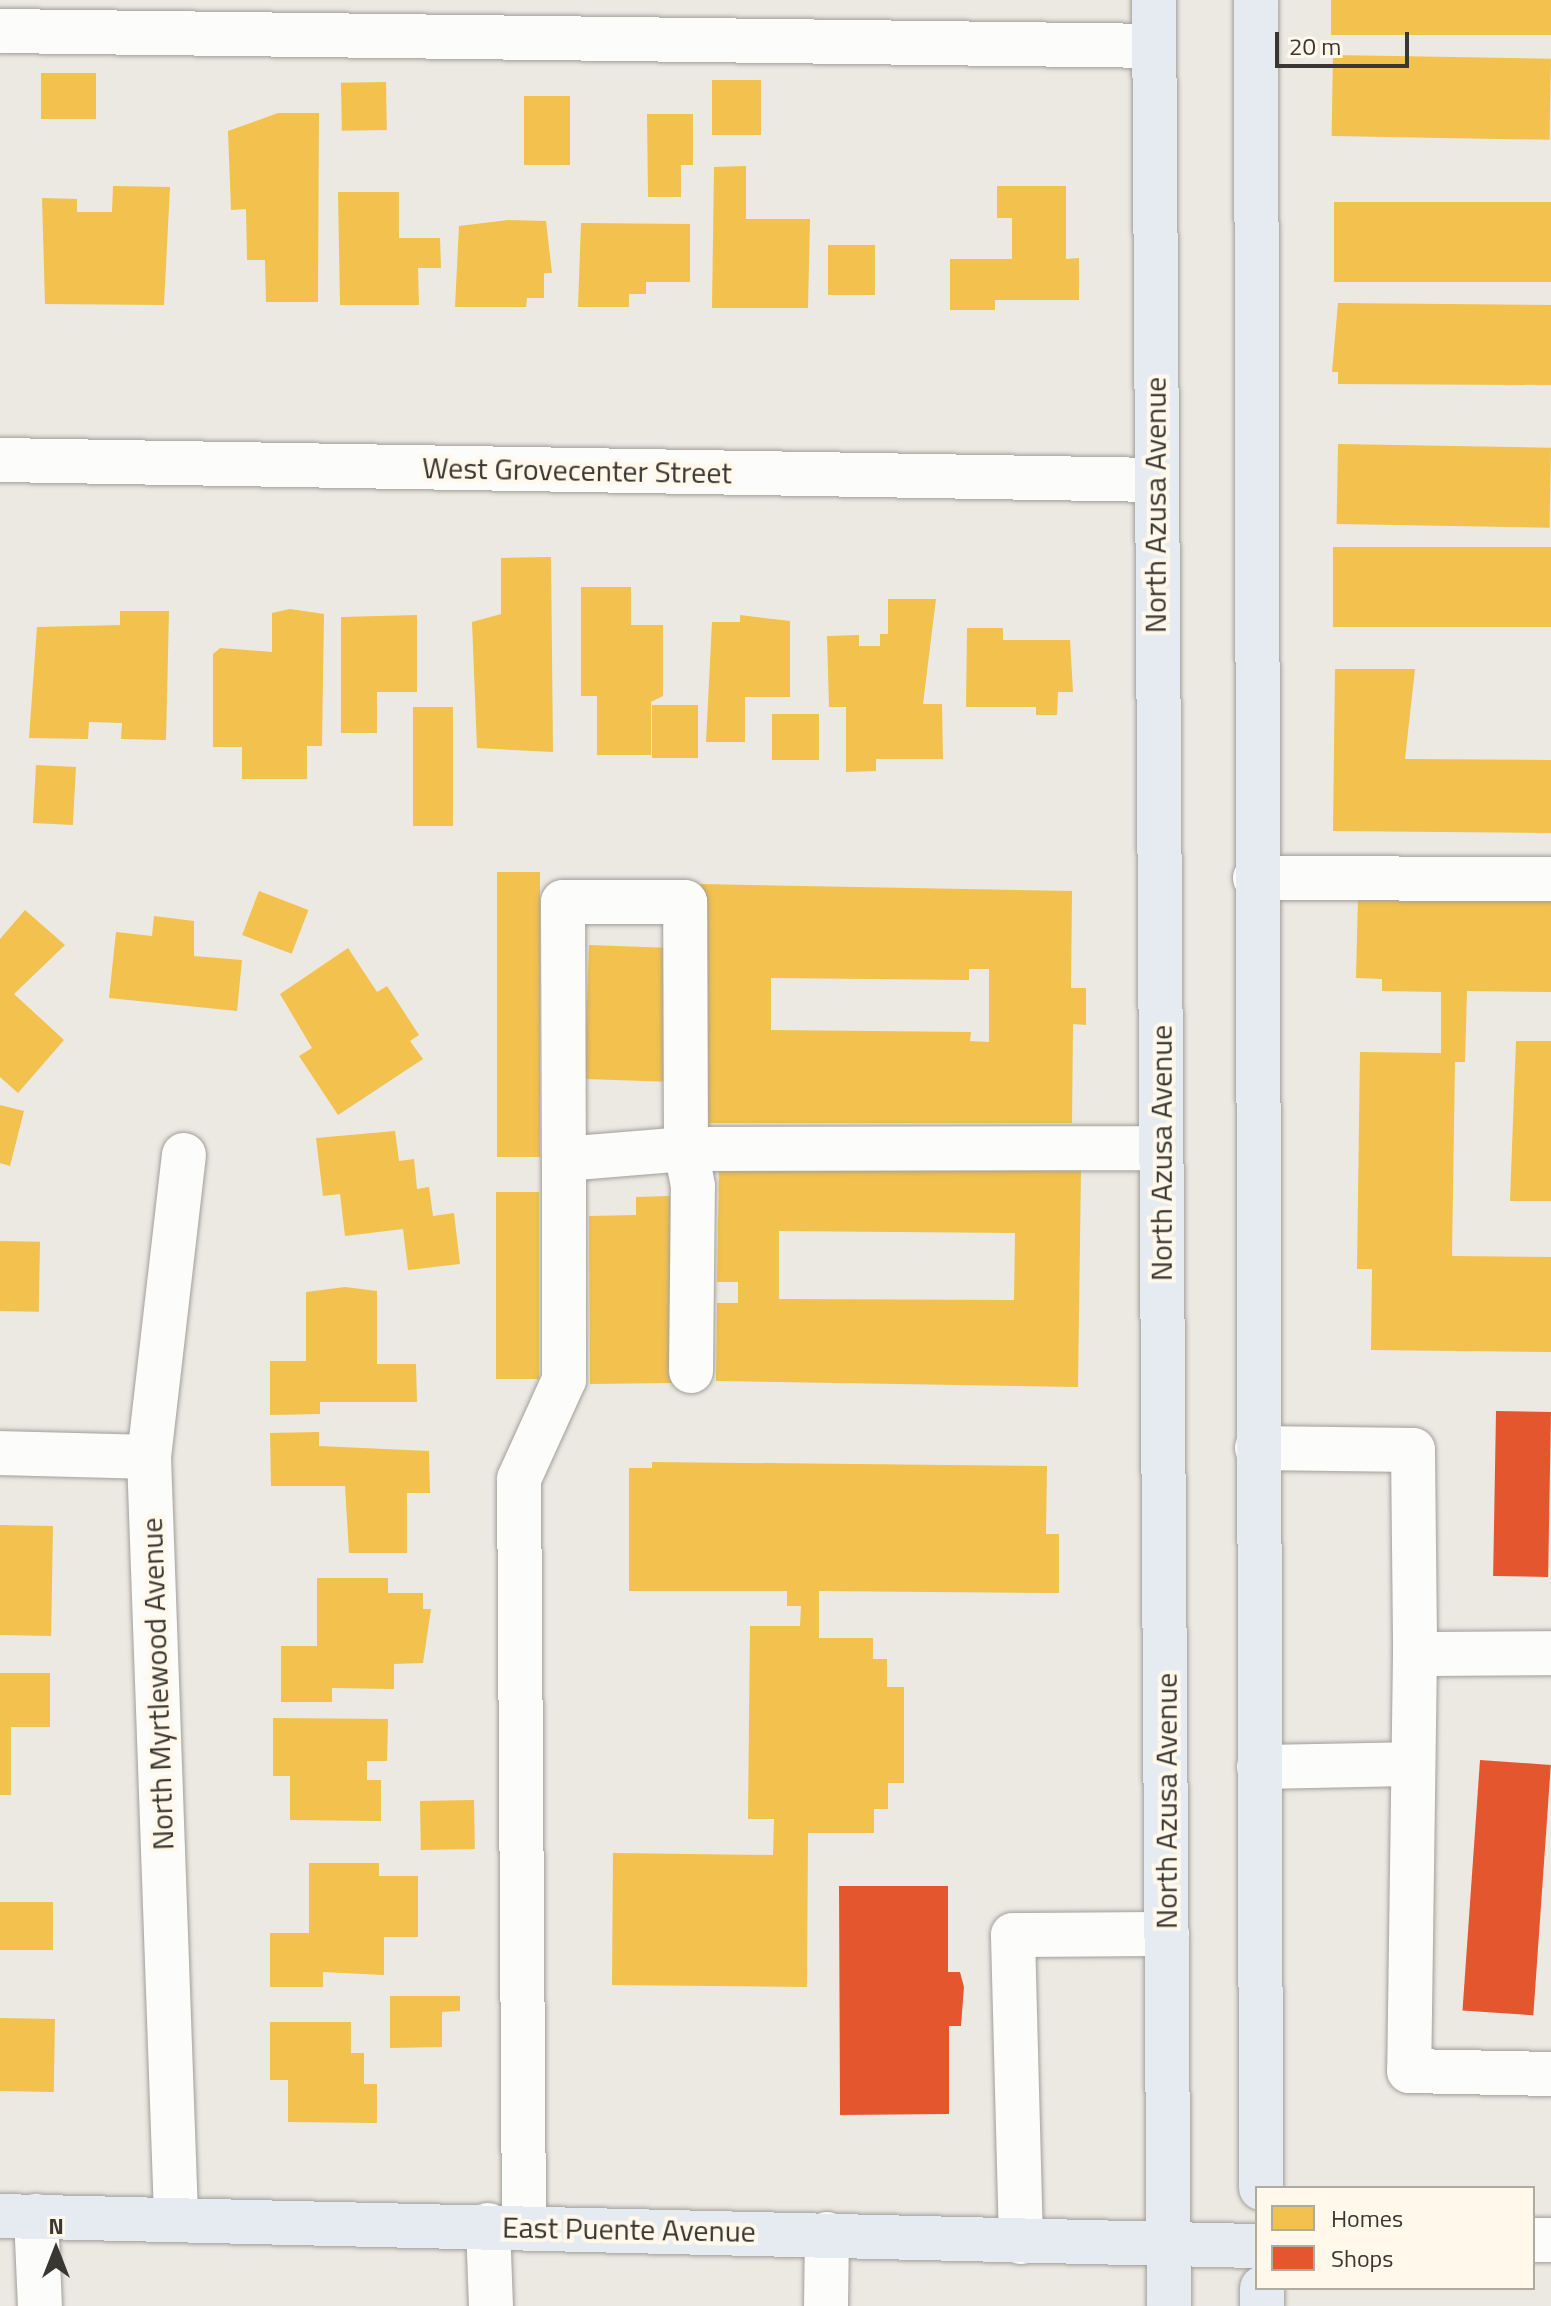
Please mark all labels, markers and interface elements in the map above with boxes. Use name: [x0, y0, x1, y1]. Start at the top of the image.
scale bar: [1279, 16, 1413, 66]
text: 20 m: [1289, 28, 1341, 64]
street label: North Azusa Avenue: [1137, 377, 1173, 633]
street label: West Grovecenter Street: [422, 449, 732, 491]
street label: North Azusa Avenue: [1143, 1025, 1179, 1281]
street label: North Myrtlewood Avenue: [133, 1517, 181, 1851]
street label: North Azusa Avenue: [1148, 1673, 1184, 1929]
legend: [1255, 2186, 1535, 2290]
text: Homes: [1331, 2200, 1403, 2236]
text: N: [48, 2209, 64, 2243]
street label: East Puente Avenue: [502, 2209, 756, 2249]
north arrow: [16, 2210, 96, 2290]
text: Shops: [1331, 2240, 1393, 2276]

